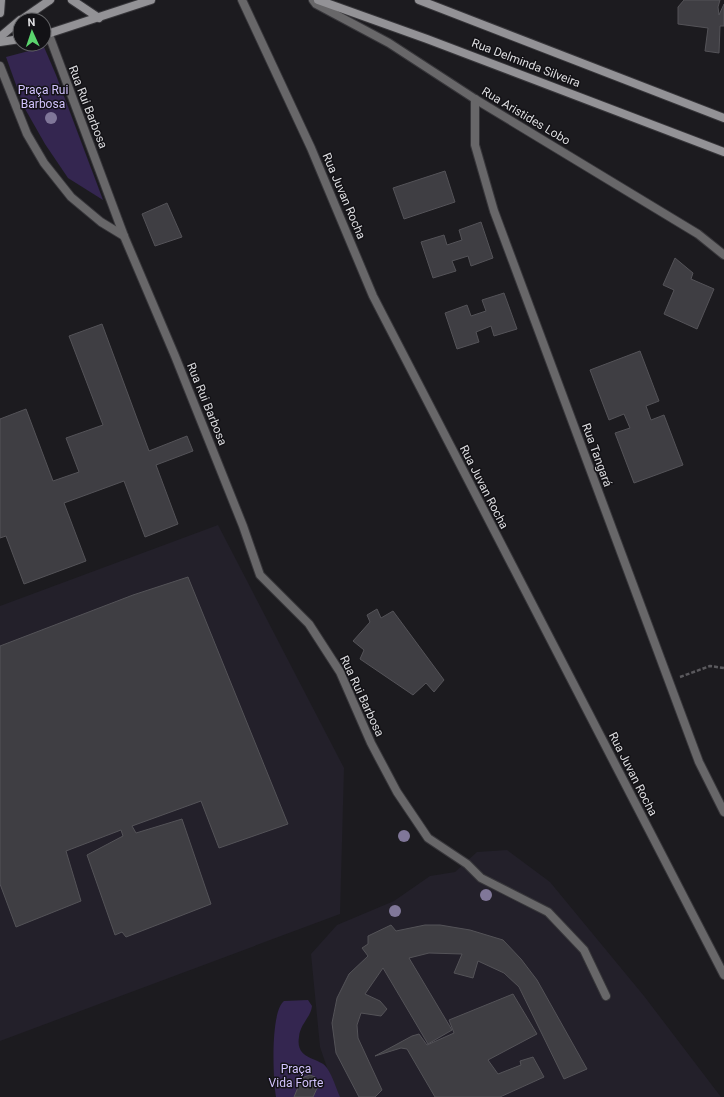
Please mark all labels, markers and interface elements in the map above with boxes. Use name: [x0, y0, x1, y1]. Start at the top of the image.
north arrow: [12, 12, 52, 52]
text: N: [27, 16, 36, 29]
street label: Rua Delminda Silveira: [470, 36, 582, 90]
street label: Rua Rui Barbosa: [66, 64, 110, 150]
park label: Praça Rui Barbosa: [18, 83, 68, 111]
street label: Rua Aristides Lobo: [479, 84, 573, 148]
street label: Rua Juvan Rocha: [320, 151, 368, 241]
street label: Rua Rui Barbosa: [184, 361, 230, 447]
street label: Rua Tangará: [579, 421, 615, 489]
street label: Rua Juvan Rocha: [457, 443, 511, 531]
street label: Rua Rui Barbosa: [337, 653, 387, 739]
street label: Rua Juvan Rocha: [606, 730, 660, 818]
park label: Praça Vida Forte: [269, 1062, 323, 1090]

